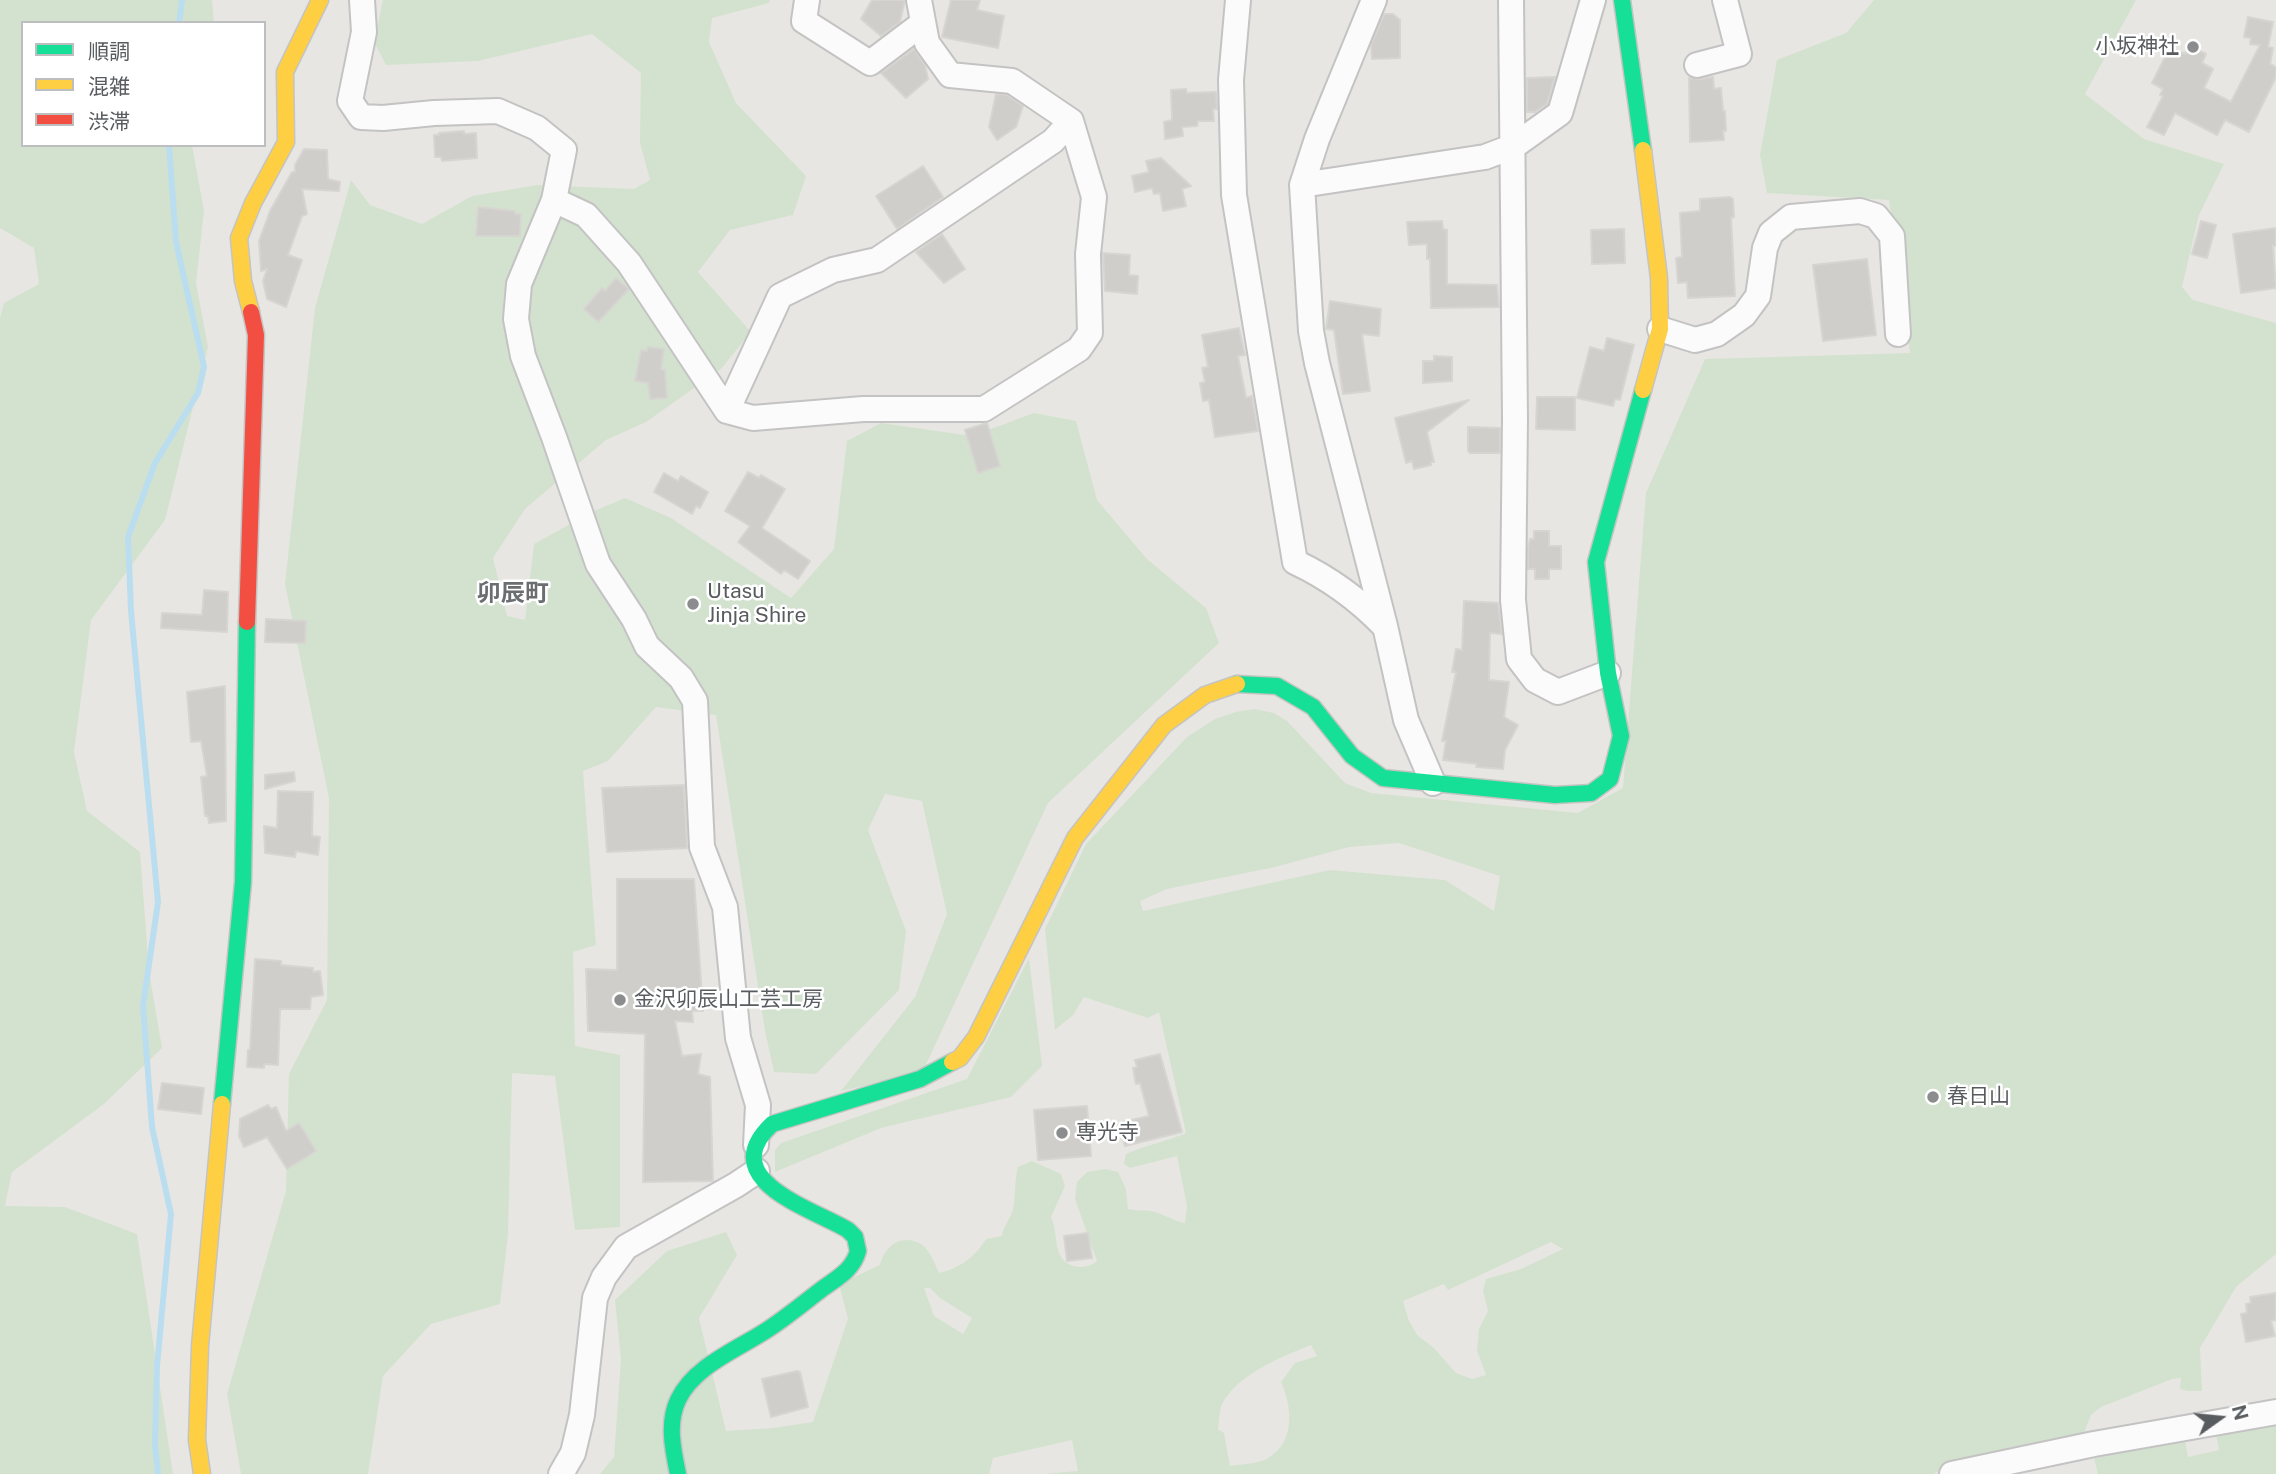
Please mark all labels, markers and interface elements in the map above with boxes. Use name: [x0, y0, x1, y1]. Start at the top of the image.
legend: [21, 21, 266, 147]
place label: 小坂神社: [2095, 34, 2179, 60]
text: 順調: [88, 39, 130, 64]
marker: 小坂神社: [2185, 39, 2201, 55]
text: 混雑: [88, 74, 130, 99]
text: 渋滞: [88, 109, 130, 134]
place label: Utasu Jinja Shire: [707, 579, 806, 629]
district label: 卯辰町: [477, 580, 549, 608]
marker: Utasu Jinja Shire: [685, 596, 701, 612]
place label: 金沢卯辰山工芸工房: [634, 987, 823, 1013]
marker: 金沢卯辰山工芸工房: [612, 992, 628, 1008]
place label: 春日山: [1947, 1084, 2010, 1110]
marker: 春日山: [1925, 1089, 1941, 1105]
place label: 専光寺: [1076, 1120, 1139, 1146]
marker: 専光寺: [1054, 1125, 1070, 1141]
north arrow: [2185, 1383, 2255, 1453]
text: N: [2228, 1403, 2253, 1423]

